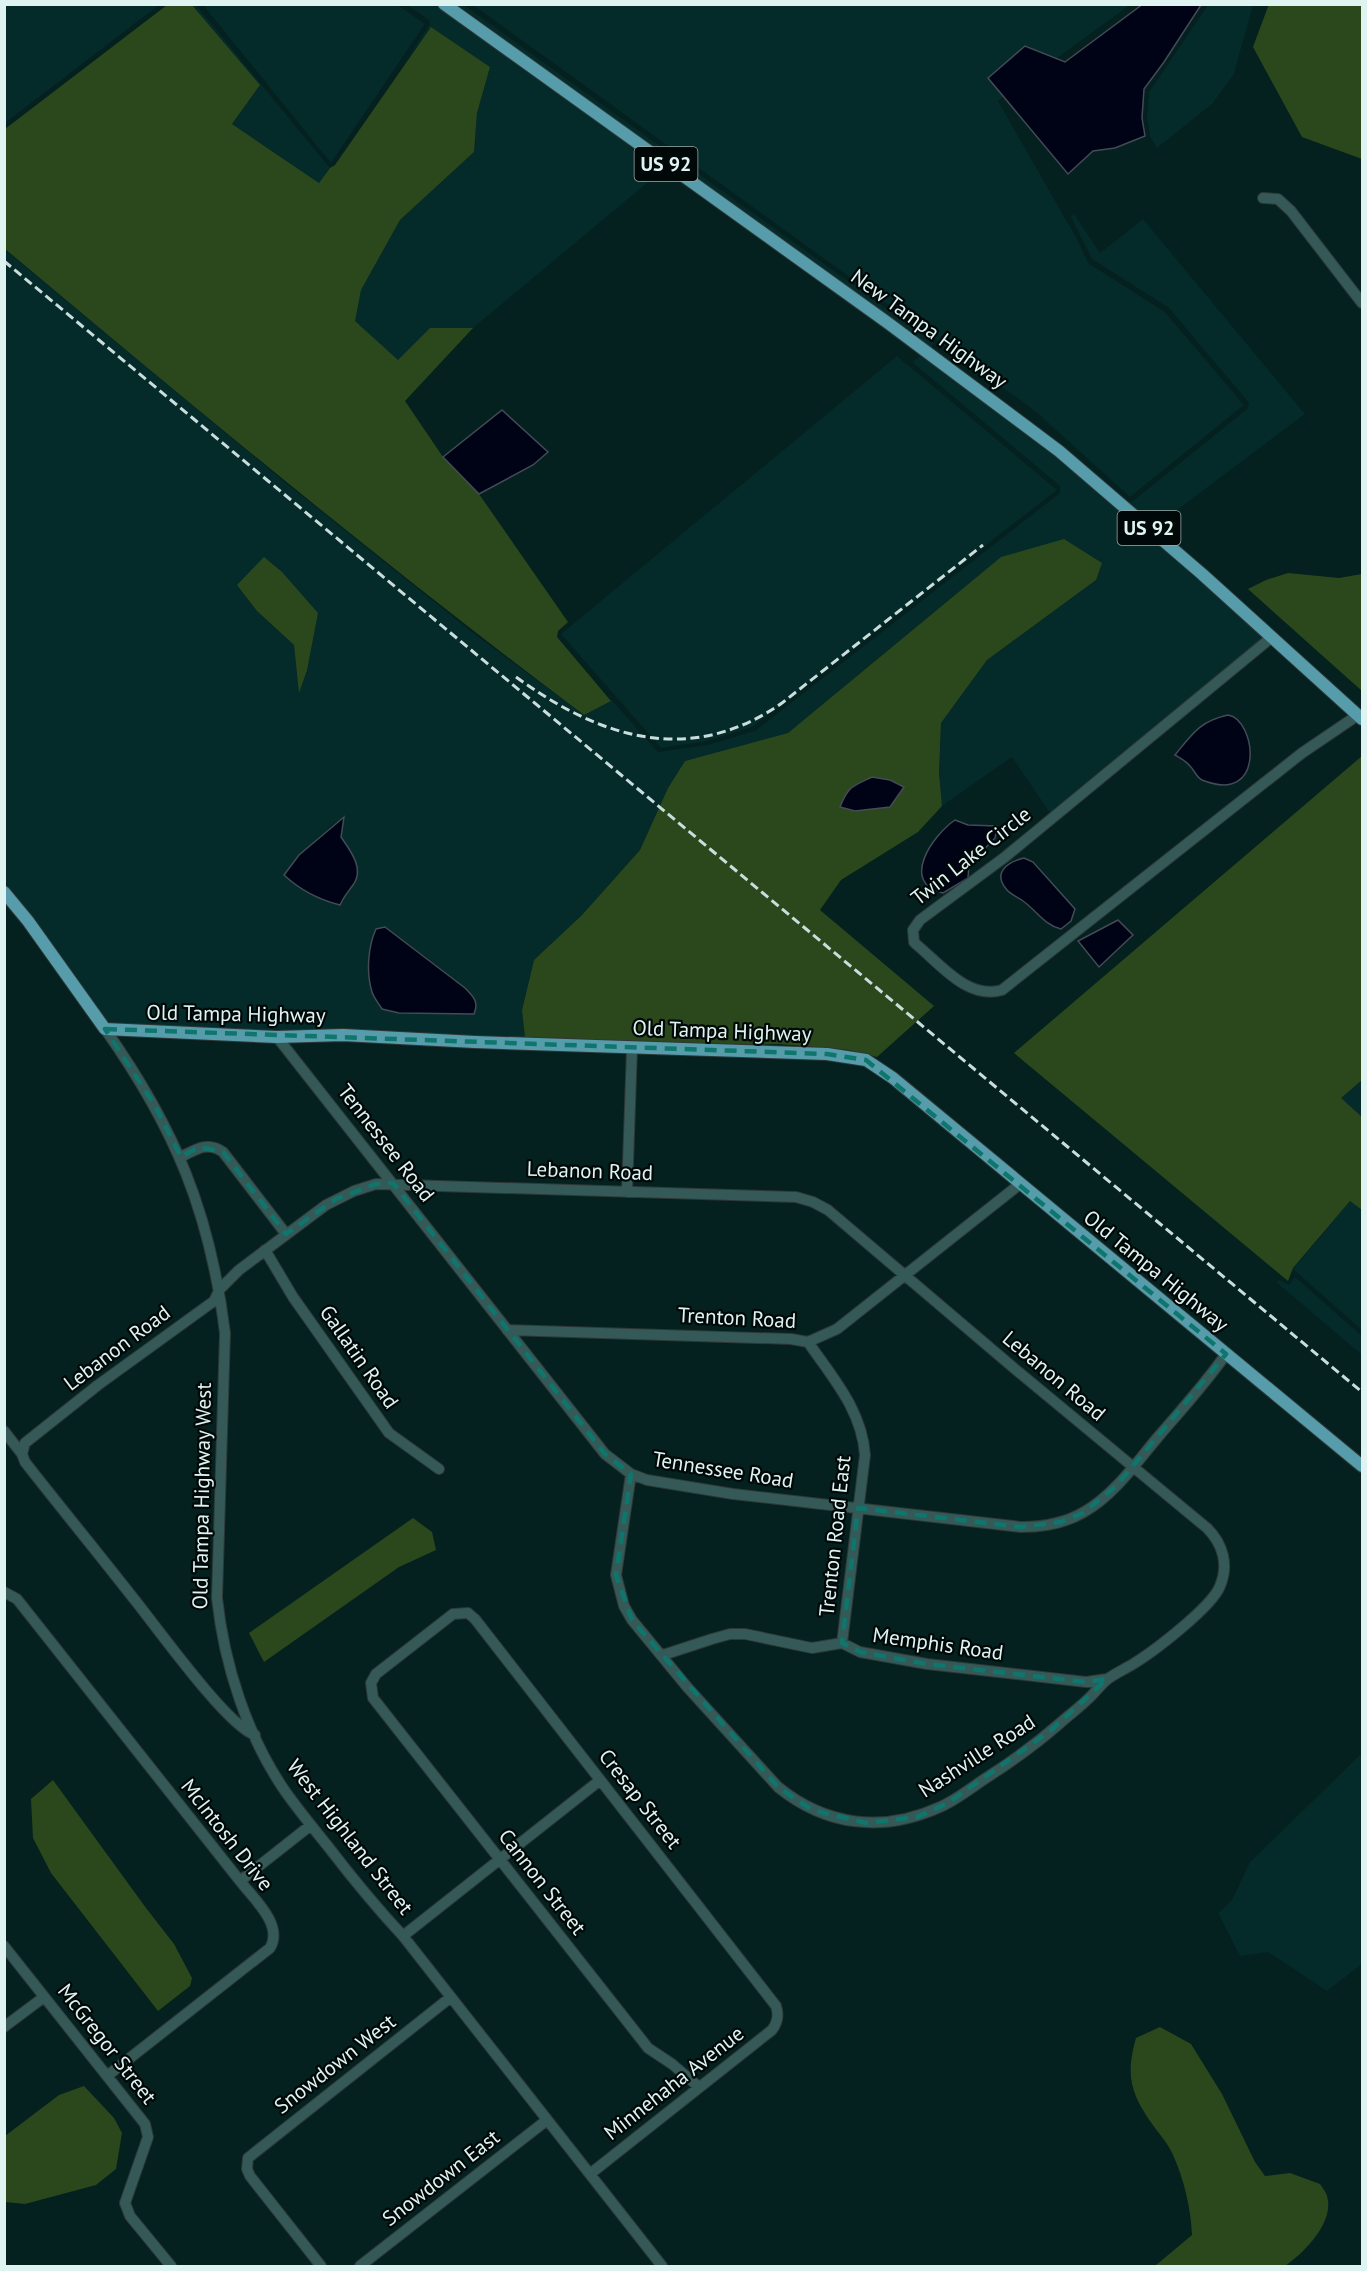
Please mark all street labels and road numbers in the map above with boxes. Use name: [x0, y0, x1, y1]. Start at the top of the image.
road number: US 92: [634, 147, 698, 181]
street label: New Tampa Highway: [846, 263, 1013, 395]
road number: US 92: [1118, 511, 1180, 545]
street label: Twin Lake Circle: [905, 800, 1036, 911]
street label: Old Tampa Highway: [146, 998, 326, 1029]
street label: Old Tampa Highway: [632, 1014, 812, 1047]
street label: Tennessee Road: [332, 1078, 441, 1207]
street label: Lebanon Road: [526, 1155, 654, 1186]
street label: Old Tampa Highway: [1078, 1204, 1235, 1338]
street label: Lebanon Road: [58, 1299, 175, 1396]
street label: Gallatin Road: [314, 1300, 405, 1414]
street label: Trenton Road: [677, 1301, 797, 1334]
street label: Lebanon Road: [997, 1325, 1111, 1427]
street label: Old Tampa Highway West: [186, 1382, 217, 1610]
street label: Tennessee Road: [651, 1445, 795, 1494]
street label: Trenton Road East: [813, 1454, 856, 1618]
street label: Memphis Road: [871, 1621, 1005, 1666]
street label: Nashville Road: [913, 1708, 1040, 1803]
street label: Cresap Street: [593, 1743, 688, 1854]
street label: West Highland Street: [281, 1754, 419, 1920]
street label: McIntosh Drive: [175, 1773, 280, 1896]
street label: Cannon Street: [493, 1823, 592, 1940]
street label: McGregor Street: [52, 1978, 163, 2109]
street label: Snowdown West: [269, 2008, 401, 2119]
street label: Minnehaha Avenue: [598, 2020, 749, 2146]
street label: Snowdown East: [377, 2123, 505, 2232]

